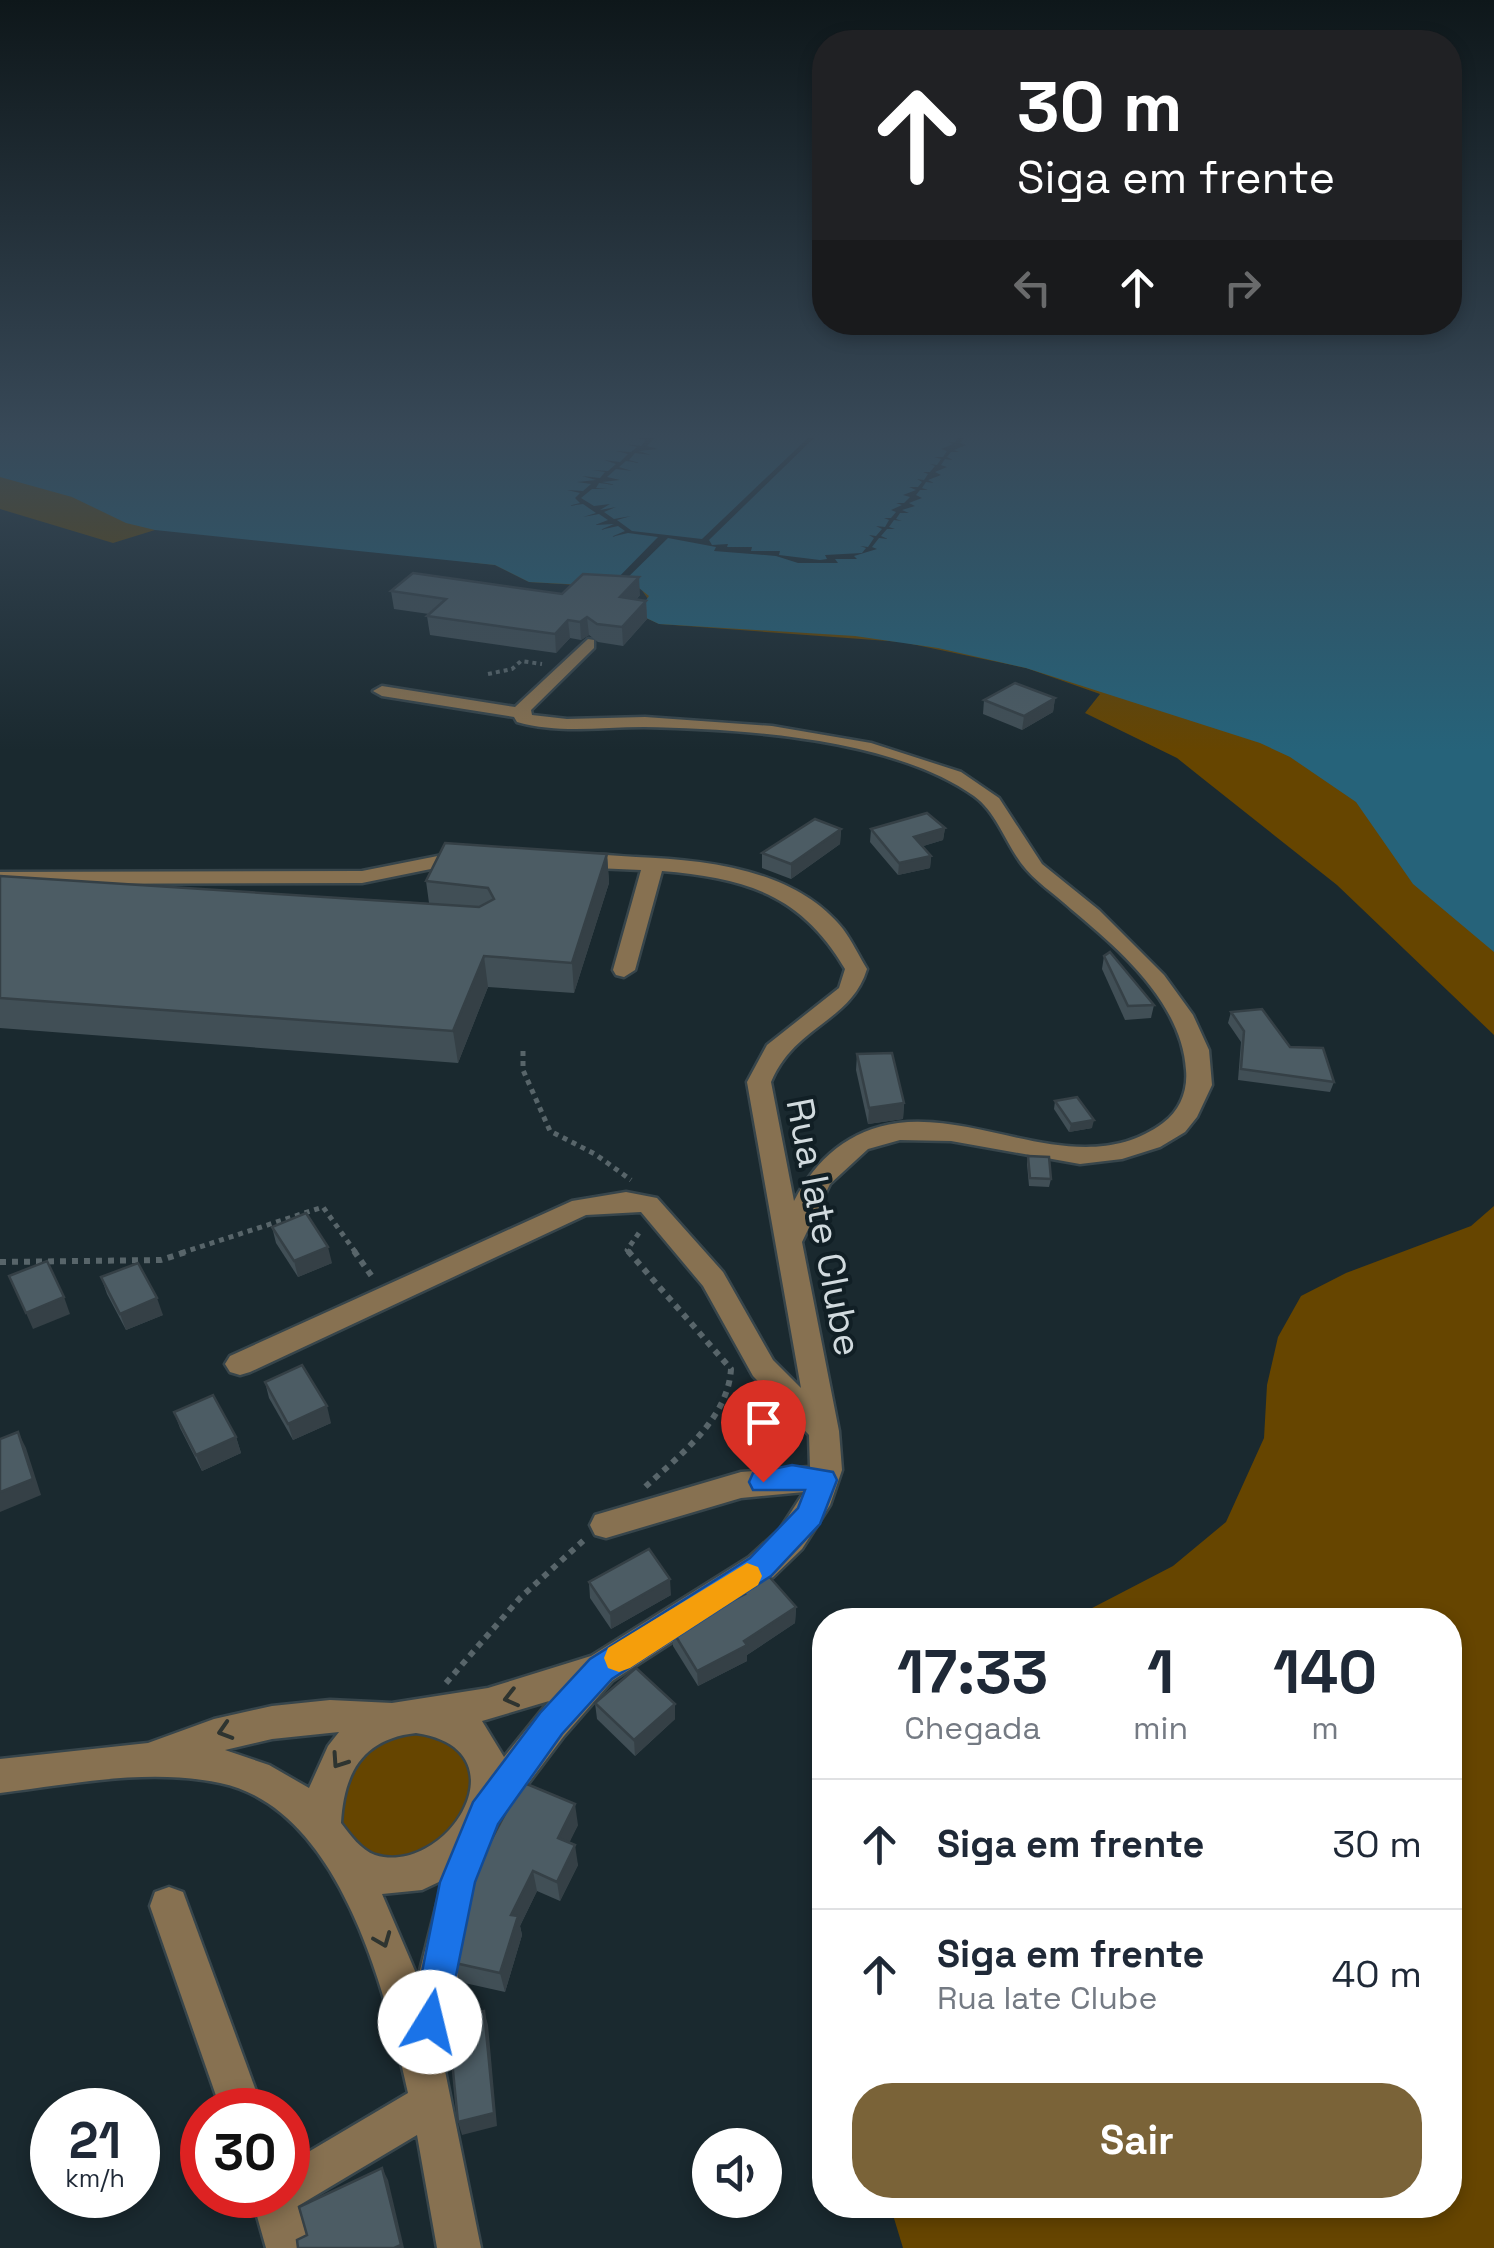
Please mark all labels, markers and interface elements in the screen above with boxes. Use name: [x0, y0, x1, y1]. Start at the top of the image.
text: 30 m: [1017, 62, 1182, 151]
icon: ahead: [852, 70, 982, 200]
text: Siga em frente: [1017, 149, 1335, 206]
icon: left: [1005, 260, 1060, 315]
icon: ahead: [1110, 260, 1165, 315]
icon: right: [1215, 260, 1270, 315]
street label: Rua Iate Clube: [775, 1094, 873, 1360]
pin: [721, 1380, 806, 1483]
icon: arrive: [736, 1395, 791, 1450]
text: 17:33: [897, 1634, 1048, 1711]
text: 1: [1147, 1634, 1174, 1711]
text: 140: [1273, 1634, 1377, 1711]
one-way arrow: [503, 1687, 520, 1708]
text: Chegada: [904, 1708, 1041, 1748]
text: min: [1133, 1708, 1188, 1748]
text: m: [1311, 1708, 1339, 1748]
one-way arrow: [218, 1719, 235, 1740]
one-way arrow: [333, 1750, 351, 1768]
icon: ahead: [852, 1817, 907, 1872]
text: Siga em frente: [937, 1820, 1204, 1868]
text: 30 m: [1332, 1820, 1422, 1868]
one-way arrow: [372, 1930, 392, 1948]
text: Siga em frente: [937, 1930, 1204, 1978]
icon: ahead: [852, 1947, 907, 2002]
text: 40 m: [1331, 1950, 1422, 1998]
position arrow: [378, 1970, 482, 2074]
text: Rua Iate Clube: [937, 1978, 1157, 2018]
button: Sair: [852, 2083, 1422, 2198]
speed limit sign: 30: [180, 2088, 310, 2218]
text: 21: [69, 2109, 121, 2173]
map controls: [692, 2128, 782, 2218]
button: sound: [692, 2128, 782, 2218]
text: km/h: [65, 2162, 125, 2194]

